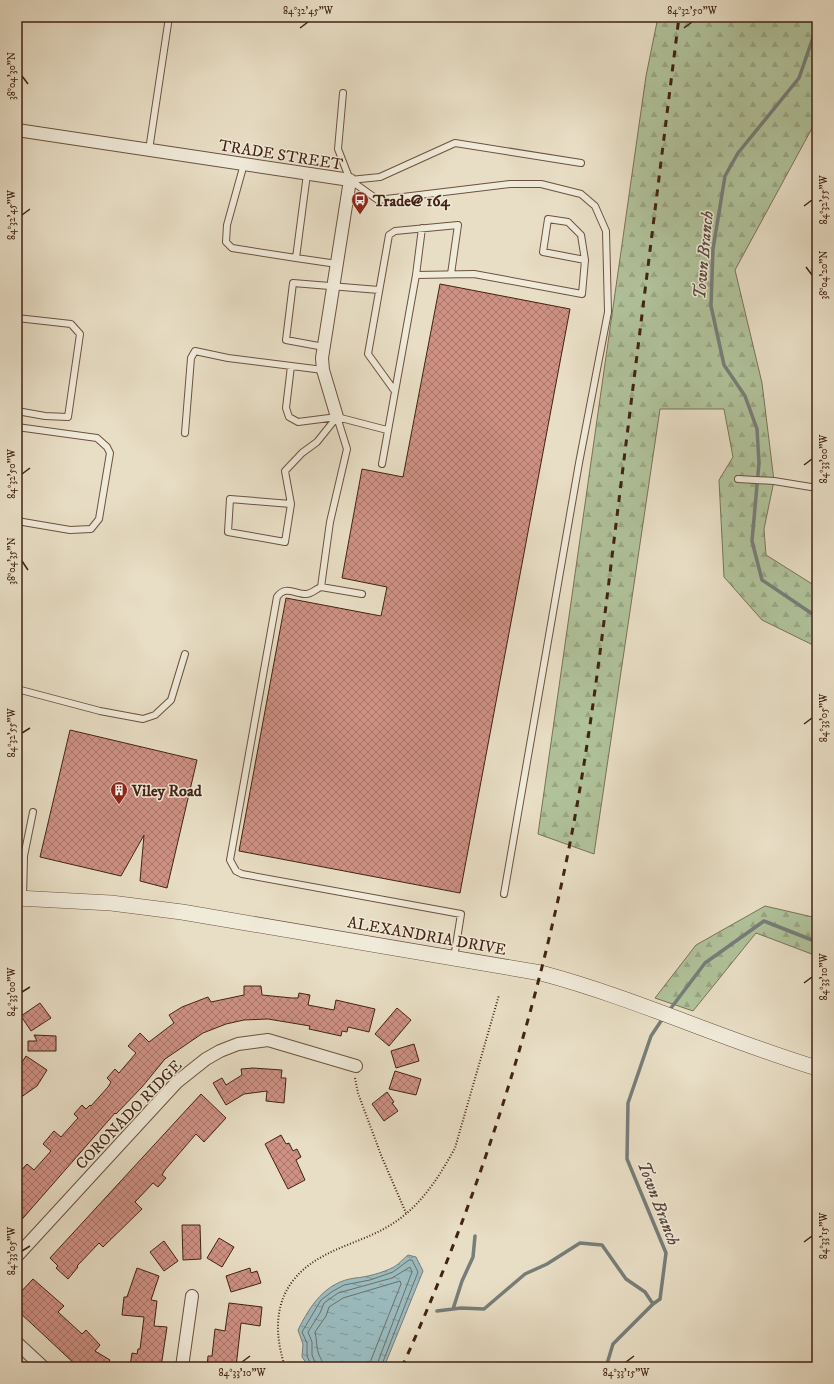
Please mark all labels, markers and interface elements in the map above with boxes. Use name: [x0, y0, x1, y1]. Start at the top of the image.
text: 84°32'45"W: [283, 5, 334, 17]
text: 84°32'50"W: [667, 5, 718, 17]
text: 38°04'30"N: [6, 52, 18, 100]
street label: TRADE STREET: [217, 135, 344, 175]
text: 84°32'55"W: [818, 175, 830, 225]
text: 84°32'45"W: [6, 189, 18, 240]
bus stop icon: Trade@ 164: [350, 190, 370, 215]
place label: Trade@ 164: [372, 191, 451, 211]
water label: Town Branch: [689, 210, 719, 300]
text: 38°04'20"N: [818, 250, 830, 300]
text: 84°33'00"W: [818, 434, 830, 483]
text: 84°32'50"W: [6, 448, 18, 499]
text: 38°04'35"N: [6, 537, 18, 585]
text: 84°33'05"W: [818, 693, 830, 742]
text: 84°32'55"W: [6, 708, 18, 758]
building icon: Viley Road: [109, 780, 129, 805]
place label: Viley Road: [131, 781, 203, 801]
street label: ALEXANDRIA DRIVE: [346, 912, 508, 960]
text: 84°33'10"W: [818, 953, 830, 1001]
text: 84°33'00"W: [6, 967, 18, 1016]
street label: CORONADO RIDGE: [71, 1056, 186, 1174]
water label: Town Branch: [632, 1158, 684, 1249]
text: 84°33'15"W: [818, 1212, 830, 1259]
text: 84°33'05"W: [6, 1226, 18, 1275]
text: 84°33'10"W: [218, 1367, 266, 1379]
text: 84°33'15"W: [603, 1367, 650, 1379]

